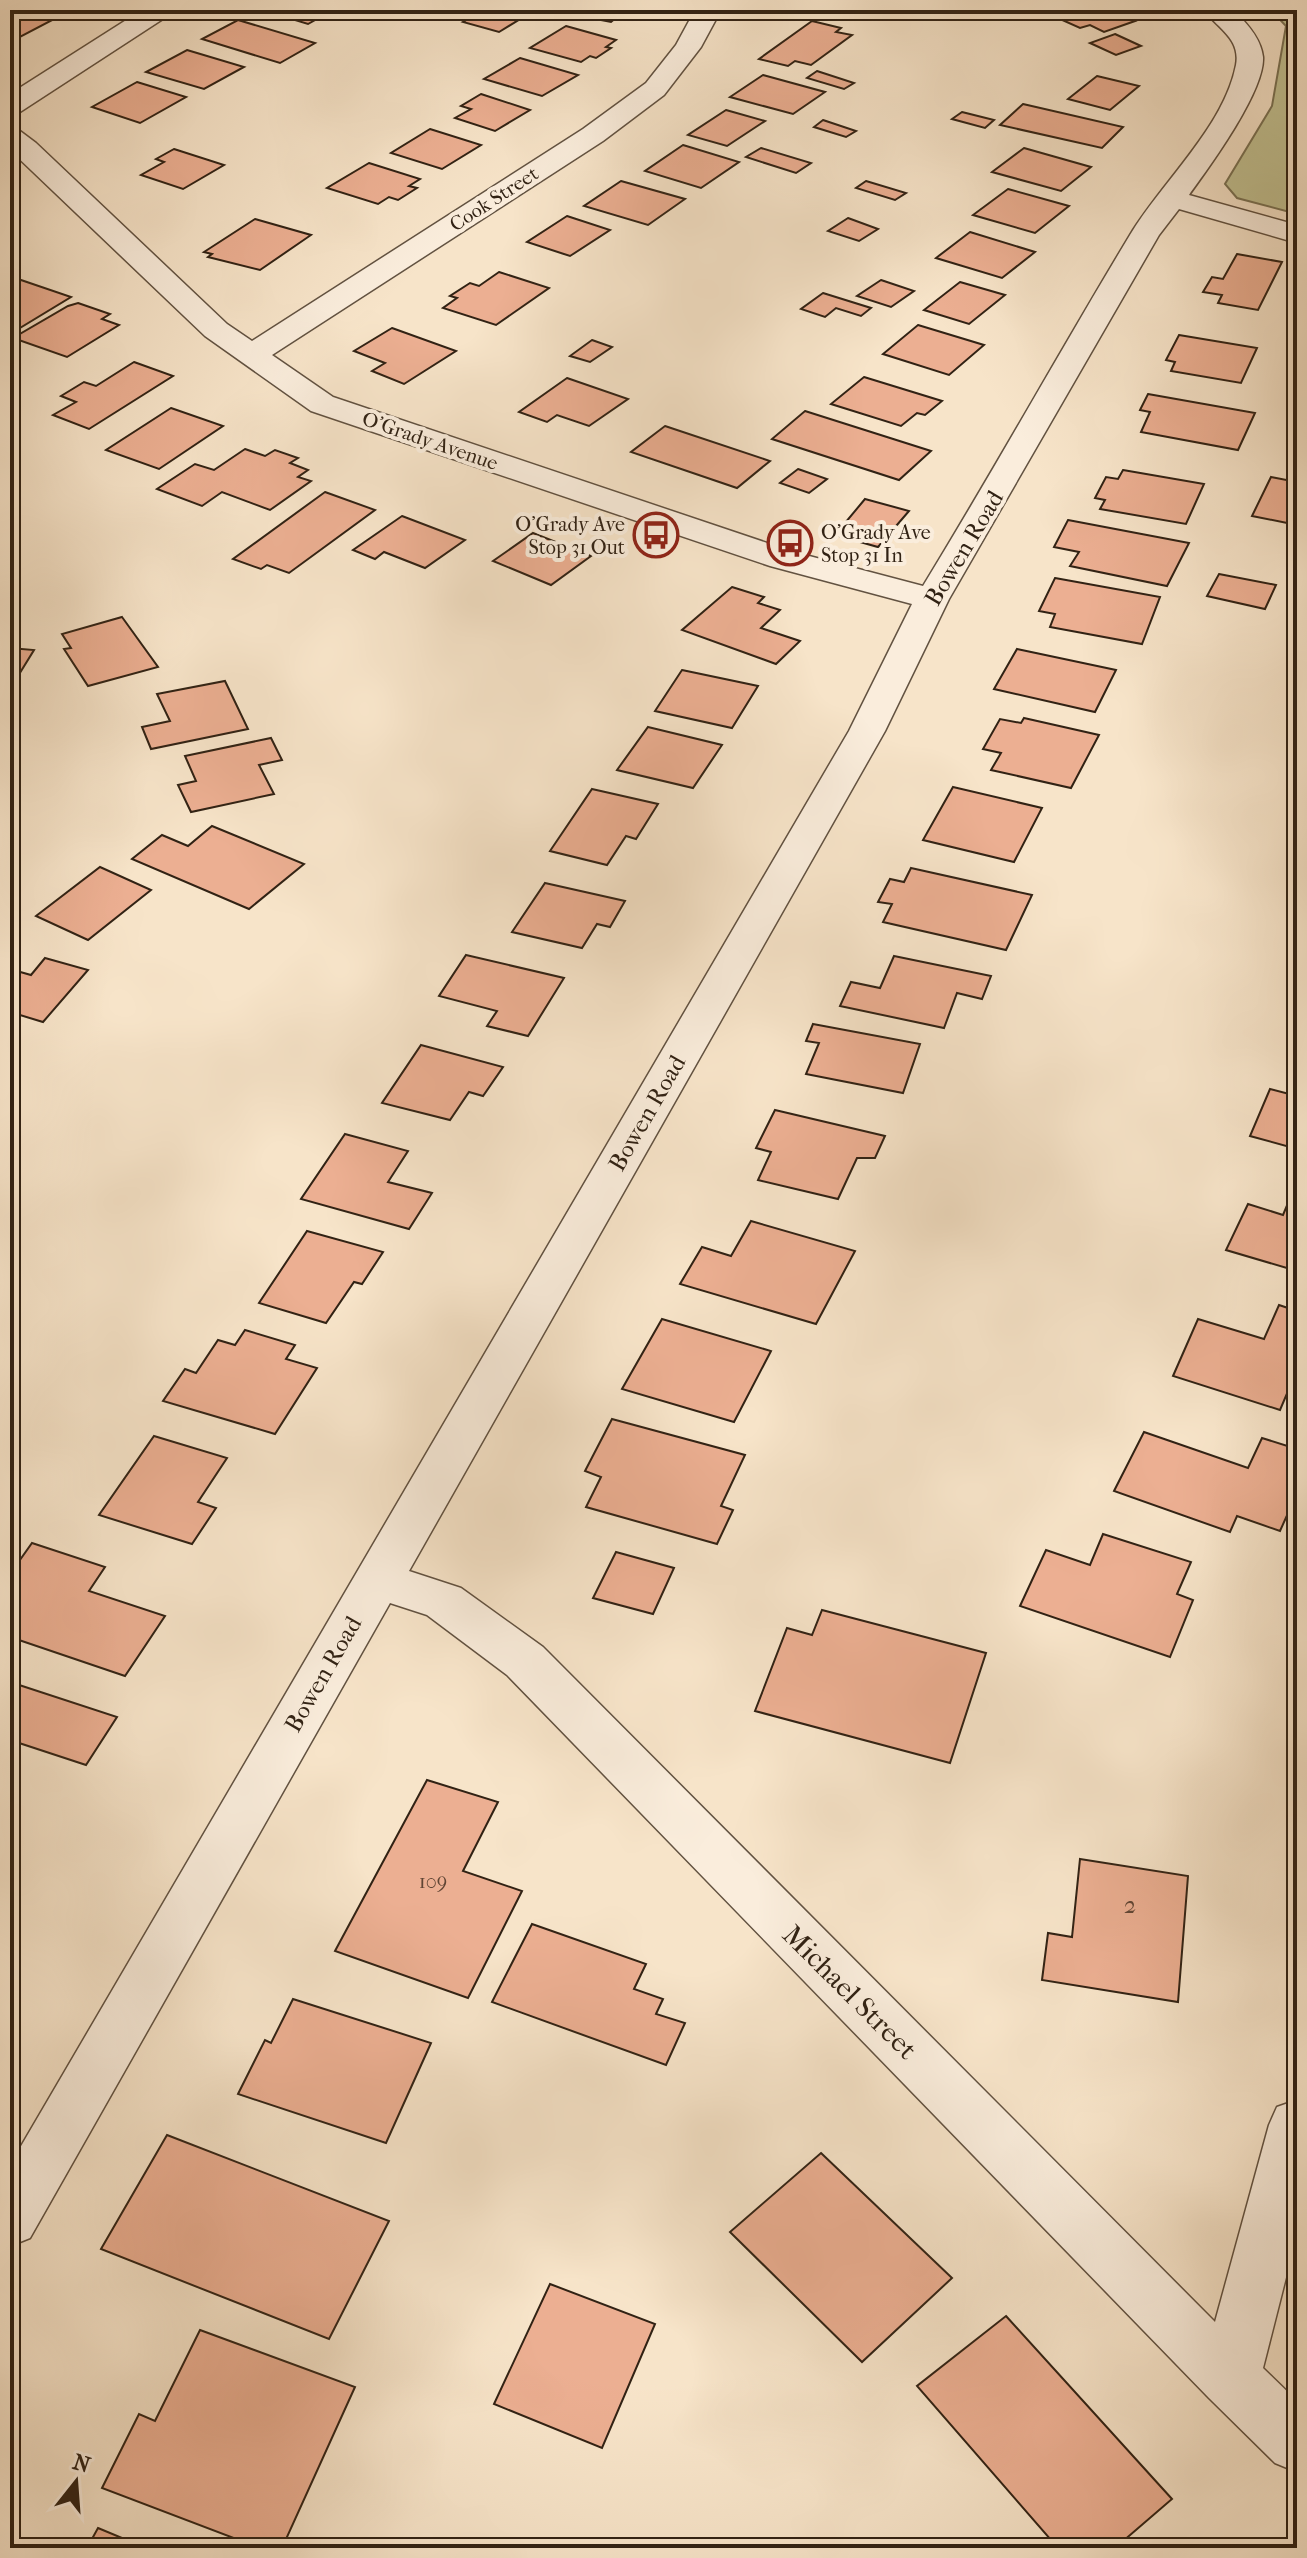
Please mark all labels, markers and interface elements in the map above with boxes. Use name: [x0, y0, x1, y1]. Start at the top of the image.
street label: Cook Street: [445, 162, 543, 236]
street label: O'Grady Avenue: [359, 407, 501, 475]
street label: Bowen Road: [919, 485, 1010, 611]
bus stop icon: O'Grady Ave Stop 31 Out: [632, 511, 680, 559]
place label: O'Grady Ave Stop 31 Out: [515, 513, 625, 559]
bus stop icon: O'Grady Ave Stop 31 In: [766, 519, 814, 567]
place label: O'Grady Ave Stop 31 In: [821, 521, 931, 567]
street label: Bowen Road: [603, 1049, 692, 1176]
street label: Bowen Road: [279, 1610, 368, 1737]
house number: 109: [419, 1870, 447, 1893]
house number: 2: [1124, 1891, 1136, 1919]
street label: Michael Street: [776, 1918, 924, 2066]
north arrow: [36, 2442, 116, 2522]
text: N: [70, 2449, 94, 2479]

